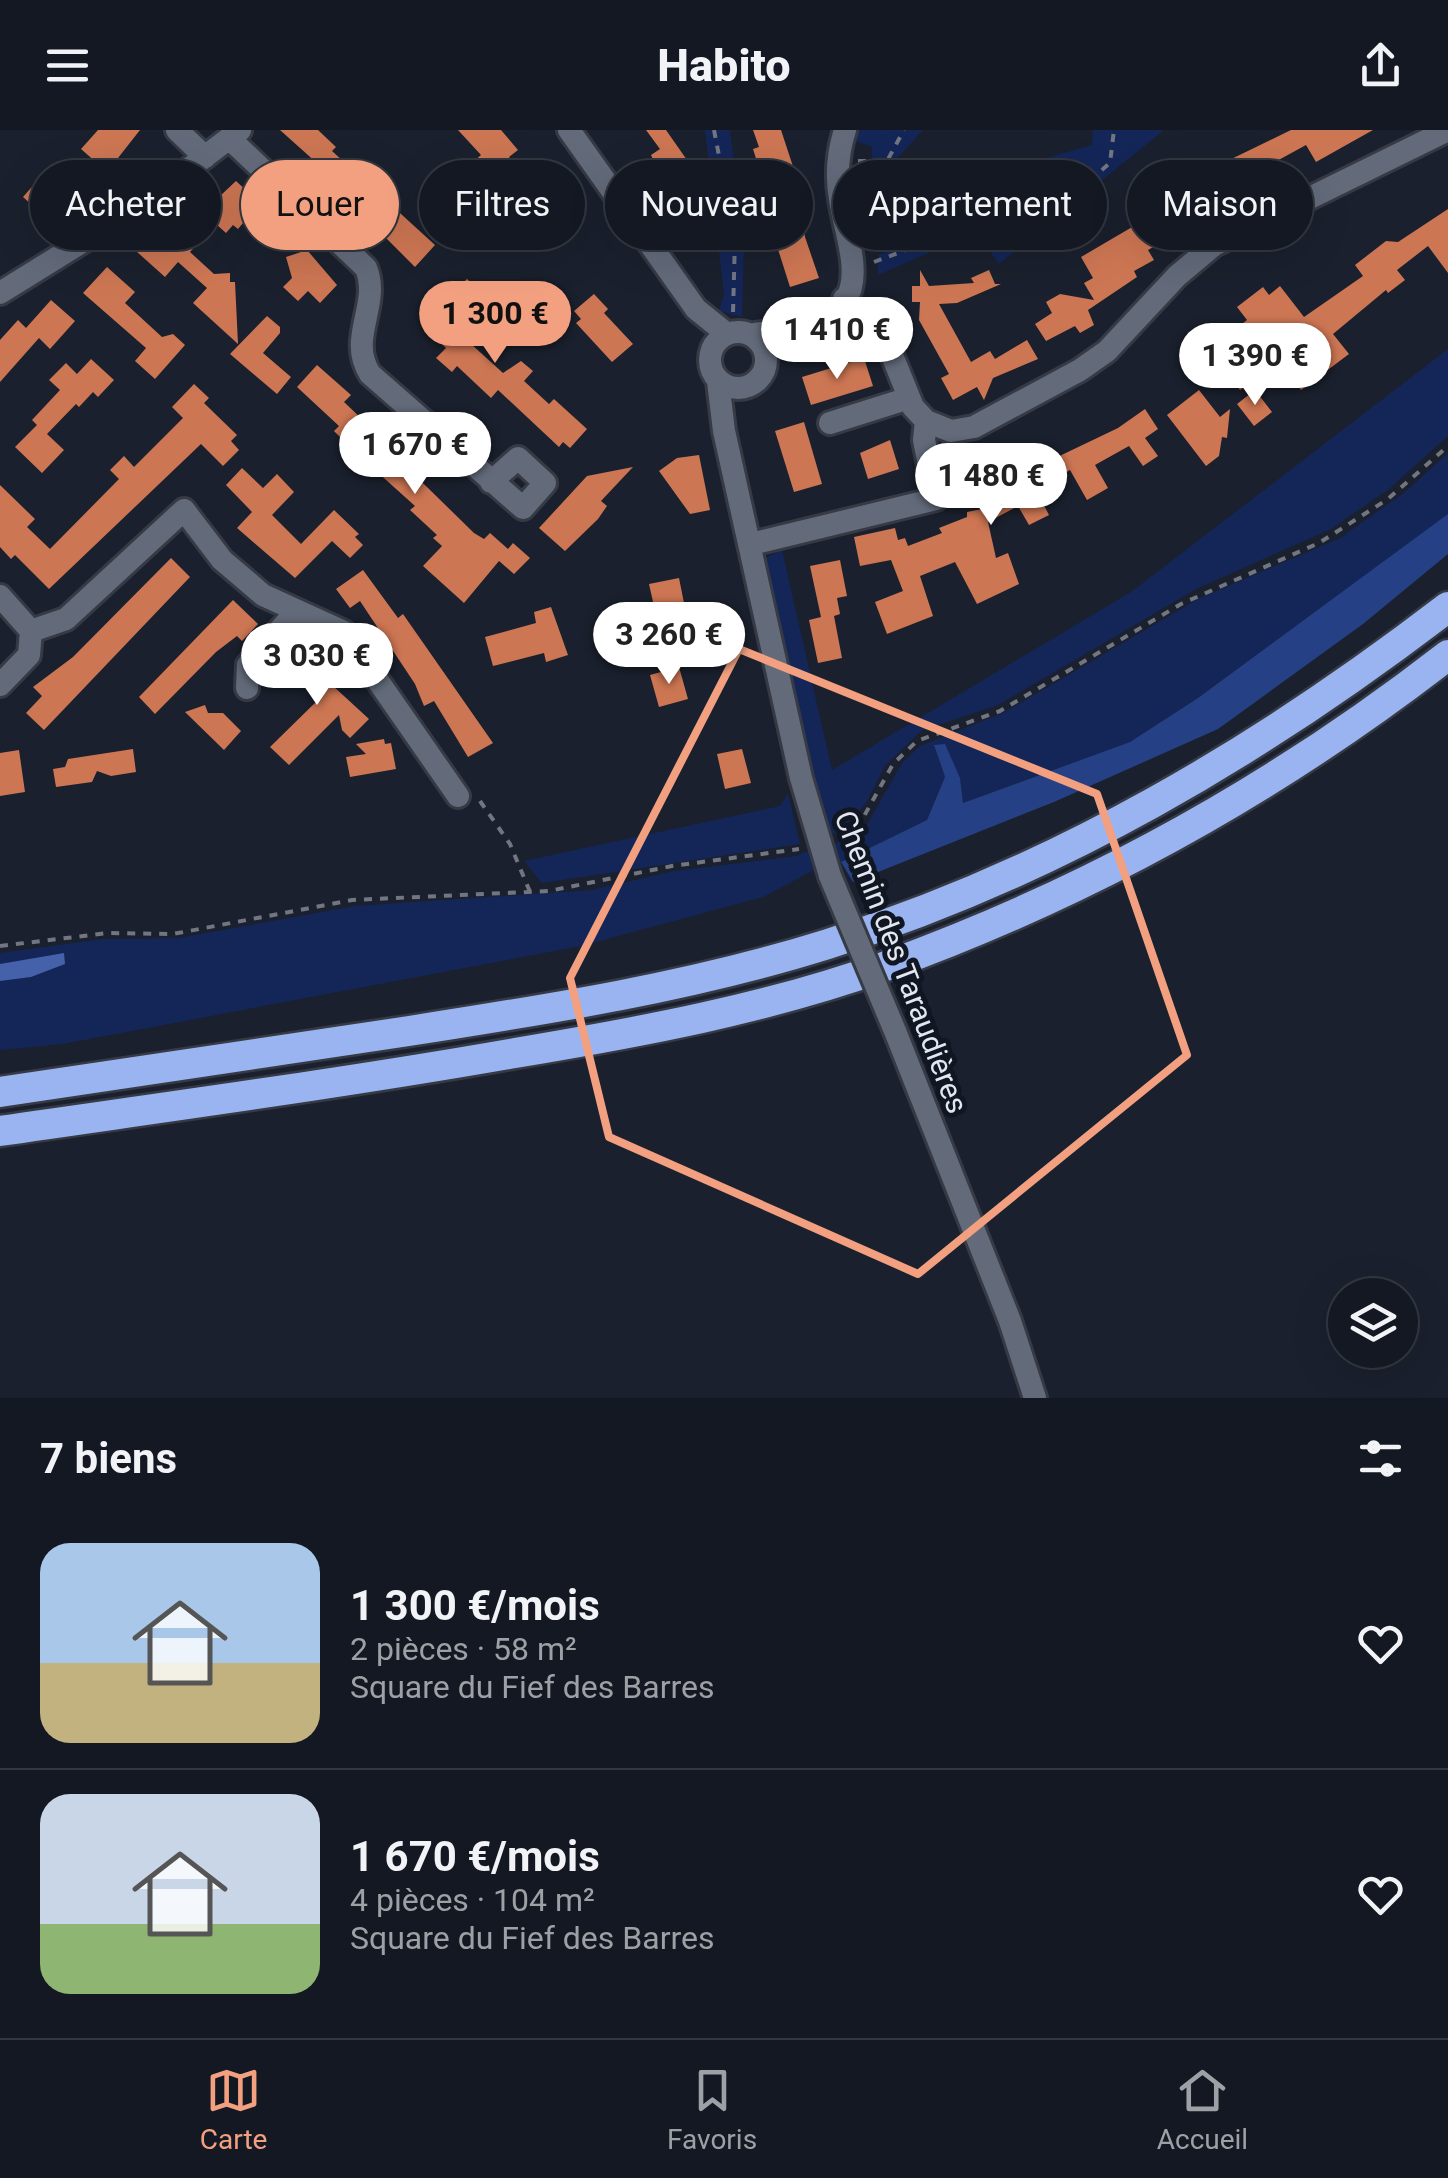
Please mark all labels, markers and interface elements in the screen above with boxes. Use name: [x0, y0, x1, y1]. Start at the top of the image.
icon: menu: [40, 38, 95, 93]
icon: share: [1353, 38, 1408, 93]
text: Habito: [657, 39, 791, 92]
chip: Acheter: [30, 160, 221, 250]
chip: Louer: [241, 160, 399, 250]
chip: Filtres: [419, 160, 585, 250]
chip: Nouveau: [605, 160, 813, 250]
chip: Appartement: [833, 160, 1107, 250]
chip: Maison: [1127, 160, 1313, 250]
pin: 1 300 €: [403, 281, 587, 366]
text: 1 300 €: [441, 294, 549, 332]
pin: 1 410 €: [745, 297, 929, 382]
text: 1 410 €: [783, 310, 891, 348]
pin: 1 390 €: [1163, 323, 1347, 408]
text: 1 390 €: [1201, 336, 1309, 374]
pin: 1 670 €: [323, 412, 507, 497]
text: 1 670 €: [361, 425, 469, 463]
pin: 1 480 €: [899, 443, 1083, 528]
text: 1 480 €: [937, 456, 1045, 494]
pin: 3 260 €: [577, 602, 761, 687]
text: 3 260 €: [615, 615, 723, 653]
pin: 3 030 €: [225, 623, 409, 708]
text: 3 030 €: [263, 636, 371, 674]
street label: Chemin des Taraudières: [828, 806, 975, 1118]
map controls: [1328, 1278, 1418, 1368]
button: layers: [1328, 1278, 1418, 1368]
icon: filters: [1353, 1431, 1408, 1486]
text: 7 biens: [40, 1434, 177, 1483]
text: 1 300 €/mois: [350, 1581, 600, 1630]
icon: home: [120, 1583, 240, 1703]
icon: heart: [1353, 1616, 1408, 1671]
text: 2 pièces · 58 m²: [350, 1630, 577, 1668]
text: Square du Fief des Barres: [350, 1668, 715, 1706]
text: 1 670 €/mois: [350, 1832, 600, 1881]
icon: home: [120, 1834, 240, 1954]
icon: heart: [1353, 1867, 1408, 1922]
text: 4 pièces · 104 m²: [350, 1881, 595, 1919]
text: Square du Fief des Barres: [350, 1919, 715, 1957]
tab: Carte: [200, 2063, 267, 2156]
tab: Favoris: [667, 2063, 757, 2156]
tab: Accueil: [1157, 2063, 1248, 2156]

